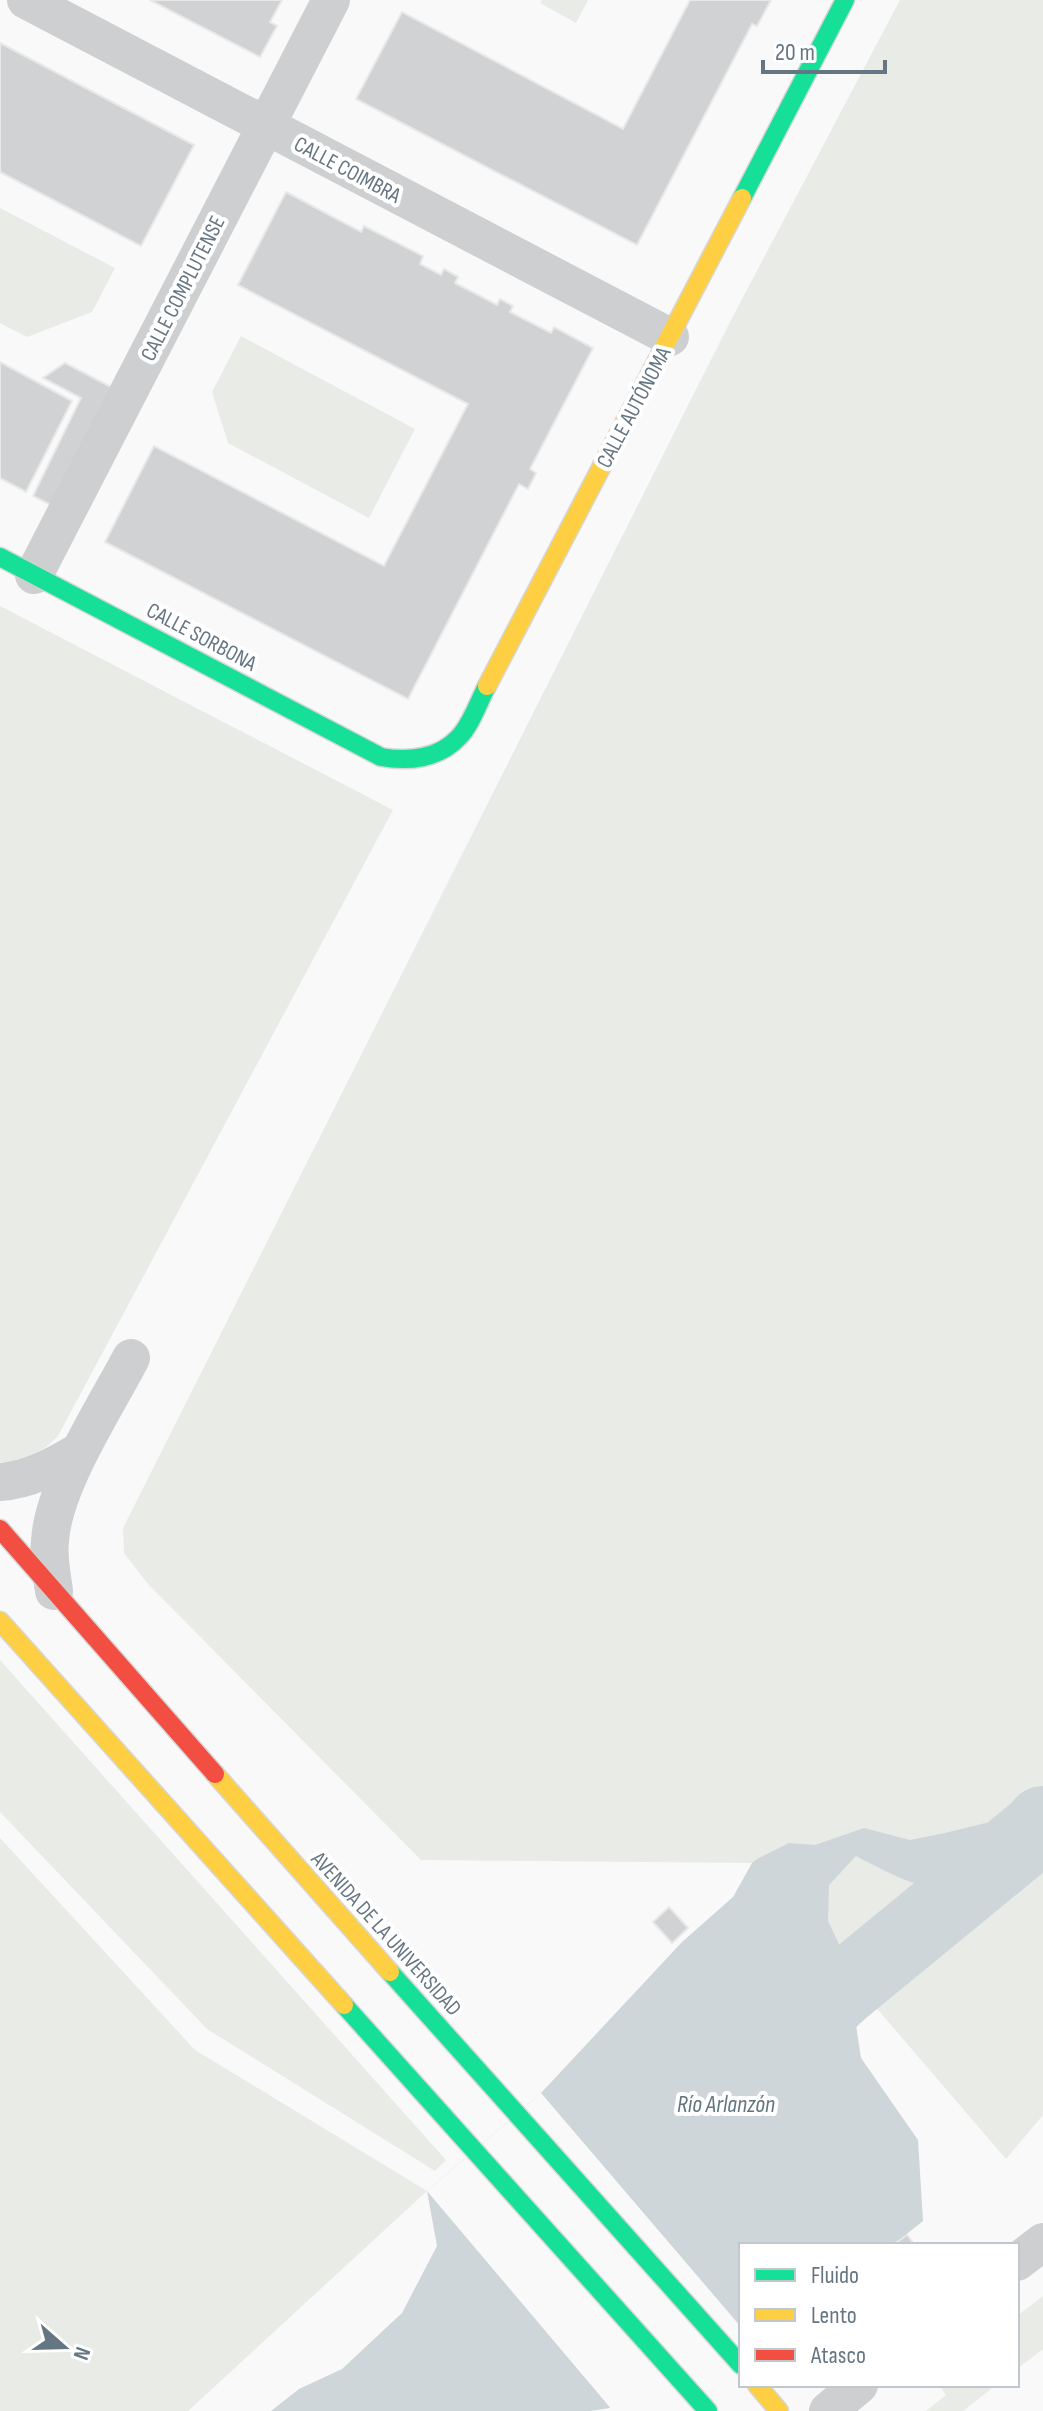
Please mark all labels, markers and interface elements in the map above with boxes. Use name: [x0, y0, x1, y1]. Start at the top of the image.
scale bar: [763, 24, 885, 74]
text: 20 m: [775, 38, 815, 67]
street label: CALLE COIMBRA: [289, 131, 406, 210]
street label: CALLE COMPLUTENSE: [135, 212, 231, 366]
street label: CALLE AUTÓNOMA: [591, 342, 678, 473]
street label: CALLE SORBONA: [142, 597, 261, 678]
street label: AVENIDA DE LA UNIVERSIDAD: [304, 1846, 467, 2022]
water label: Río Arlanzón: [677, 2090, 775, 2119]
legend: [739, 2243, 1019, 2387]
text: Fluido: [811, 2261, 859, 2290]
text: Lento: [811, 2301, 857, 2330]
north arrow: [24, 2307, 104, 2387]
text: Atasco: [810, 2341, 866, 2370]
text: N: [67, 2343, 96, 2363]

